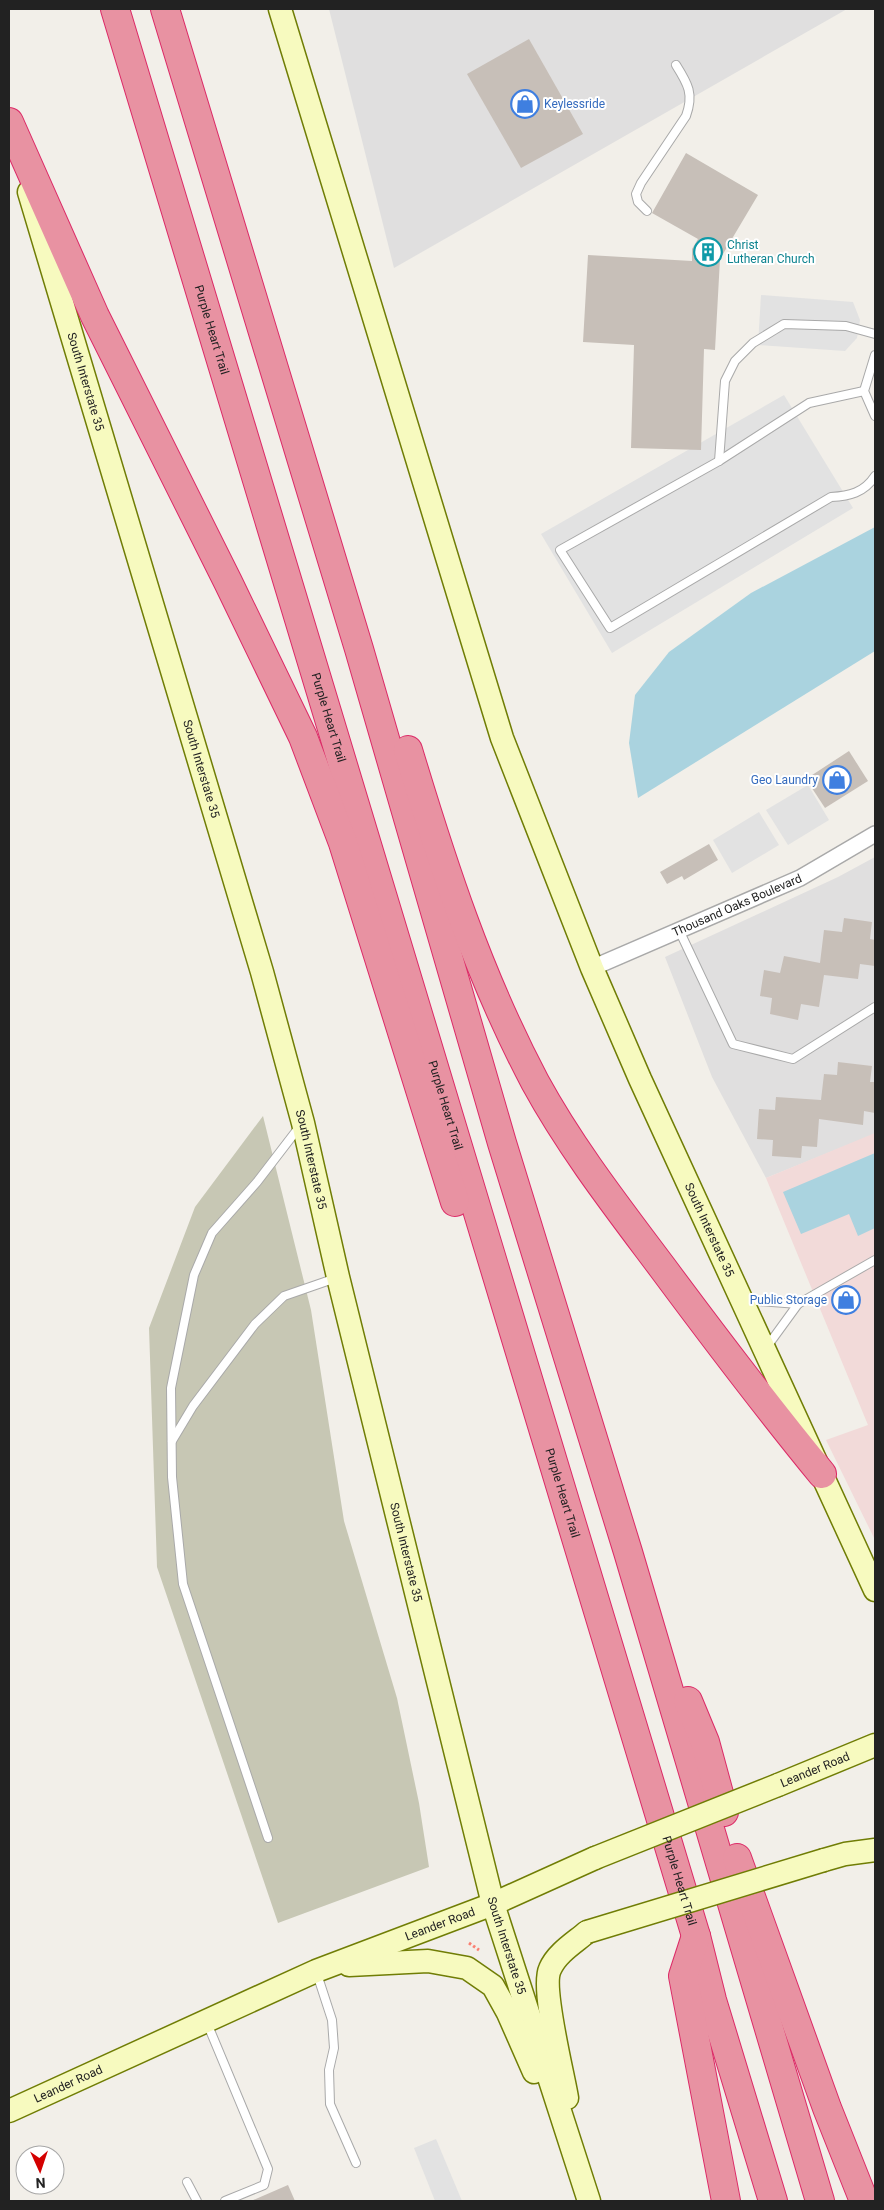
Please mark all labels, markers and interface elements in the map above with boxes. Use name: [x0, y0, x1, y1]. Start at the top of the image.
shop icon: Keylessride: [510, 89, 540, 119]
place label: Keylessride: [544, 97, 605, 111]
building icon: Christ Lutheran Church: [693, 237, 723, 267]
place label: Christ Lutheran Church: [727, 238, 815, 266]
street label: Purple Heart Trail: [192, 283, 232, 376]
street label: South Interstate 35: [64, 331, 107, 433]
street label: Purple Heart Trail: [309, 671, 349, 764]
street label: South Interstate 35: [180, 718, 223, 820]
shop icon: Geo Laundry: [822, 765, 852, 795]
place label: Geo Laundry: [751, 773, 818, 787]
street label: Thousand Oaks Boulevard: [670, 871, 804, 939]
street label: Purple Heart Trail: [425, 1059, 466, 1152]
street label: South Interstate 35: [293, 1108, 329, 1211]
street label: South Interstate 35: [682, 1181, 737, 1279]
shop icon: Public Storage: [831, 1285, 861, 1315]
place label: Public Storage: [750, 1293, 827, 1307]
street label: Purple Heart Trail: [542, 1447, 583, 1539]
street label: South Interstate 35: [387, 1501, 425, 1604]
street label: Leander Road: [778, 1749, 852, 1790]
street label: Purple Heart Trail: [659, 1834, 699, 1927]
street label: South Interstate 35: [484, 1895, 529, 1996]
street label: Leander Road: [403, 1904, 477, 1944]
street label: Leander Road: [32, 2062, 105, 2106]
north arrow: [15, 2145, 65, 2195]
text: N: [35, 2175, 46, 2191]

